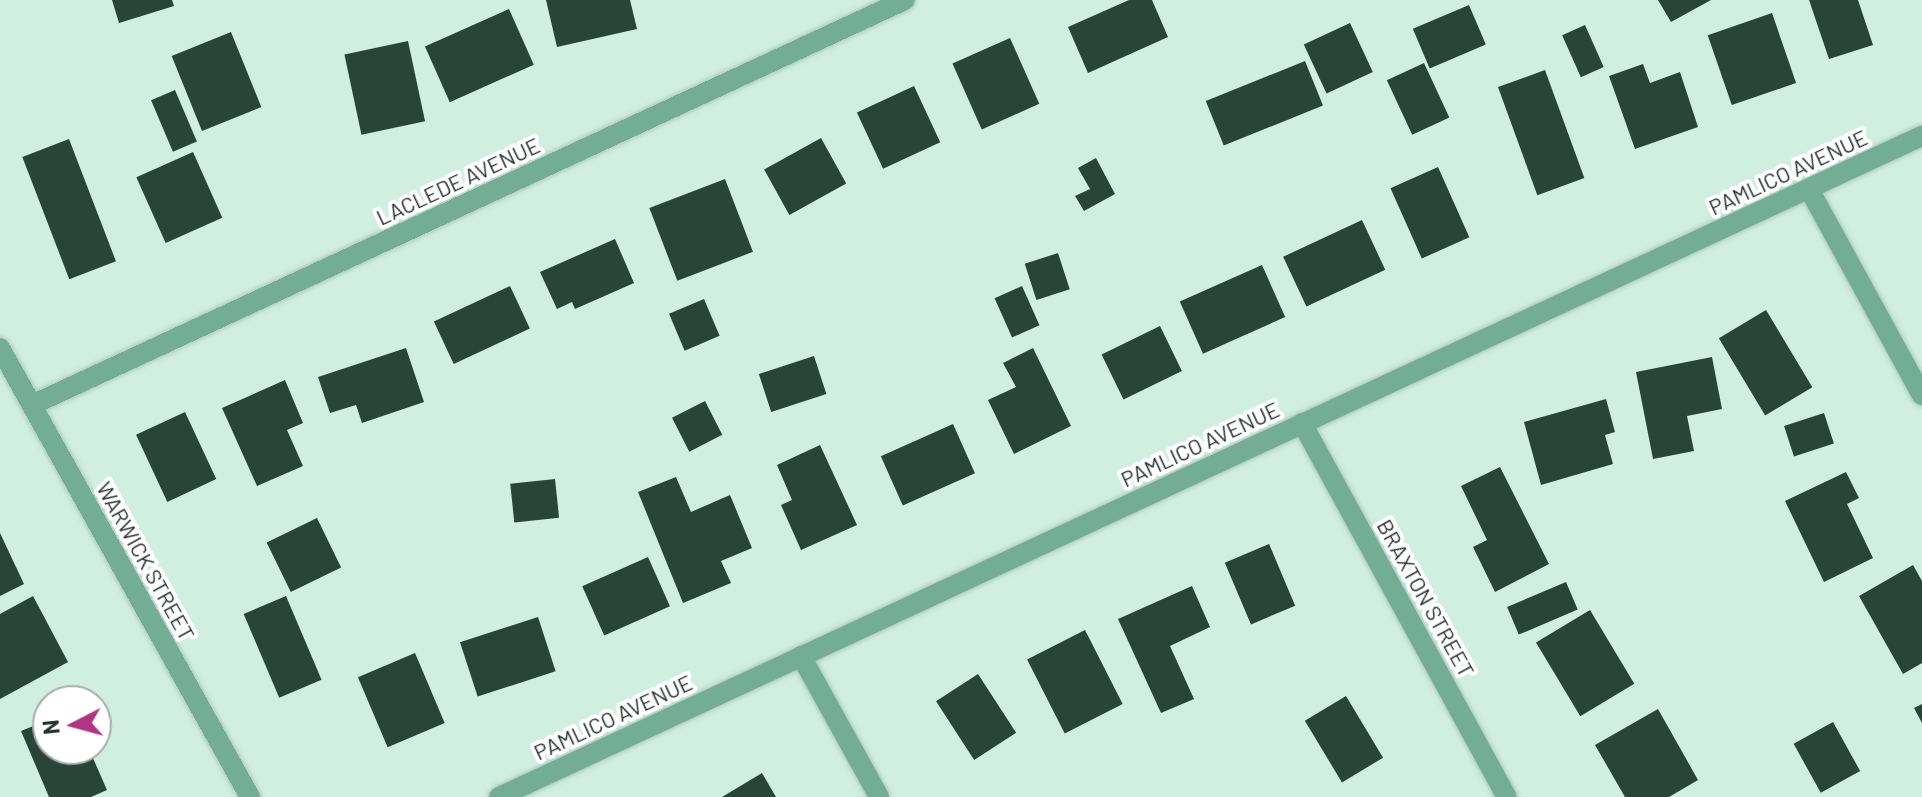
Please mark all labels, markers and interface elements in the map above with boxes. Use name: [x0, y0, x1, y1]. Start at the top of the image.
street label: PAMLICO AVENUE: [1705, 124, 1871, 220]
street label: LACLEDE AVENUE: [372, 131, 544, 231]
street label: PAMLICO AVENUE: [1117, 396, 1283, 492]
street label: WARWICK STREET: [91, 477, 201, 645]
street label: BRAXTON STREET: [1372, 514, 1480, 682]
street label: PAMLICO AVENUE: [530, 669, 696, 765]
north arrow: [32, 685, 112, 765]
text: N: [36, 719, 64, 736]

